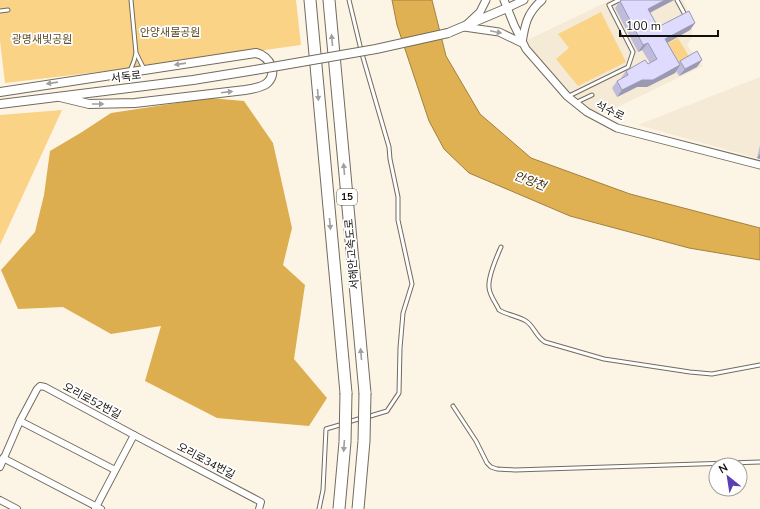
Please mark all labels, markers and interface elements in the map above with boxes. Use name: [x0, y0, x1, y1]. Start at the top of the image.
scale bar: [620, 12, 718, 38]
text: 100 m: [626, 18, 661, 34]
park label: 안양새물공원: [140, 25, 200, 40]
one-way arrow: [489, 29, 502, 35]
park label: 광명새빛공원: [12, 32, 72, 47]
one-way arrow: [329, 34, 336, 46]
one-way arrow: [174, 61, 186, 67]
street label: 서독로: [110, 68, 142, 86]
one-way arrow: [45, 80, 58, 86]
one-way arrow: [221, 89, 233, 96]
one-way arrow: [315, 89, 322, 101]
street label: 석수로: [593, 98, 627, 124]
one-way arrow: [92, 101, 105, 107]
one-way arrow: [341, 163, 347, 175]
water label: 안양천: [512, 168, 550, 195]
road number: 15: [337, 189, 357, 205]
one-way arrow: [327, 218, 334, 230]
street label: 서해안고속도로: [341, 218, 363, 290]
one-way arrow: [358, 348, 364, 360]
street label: 오리로52번길: [60, 379, 124, 423]
street label: 오리로34번길: [174, 439, 238, 483]
one-way arrow: [341, 440, 348, 452]
north arrow: [708, 457, 748, 497]
text: N: [716, 460, 731, 477]

